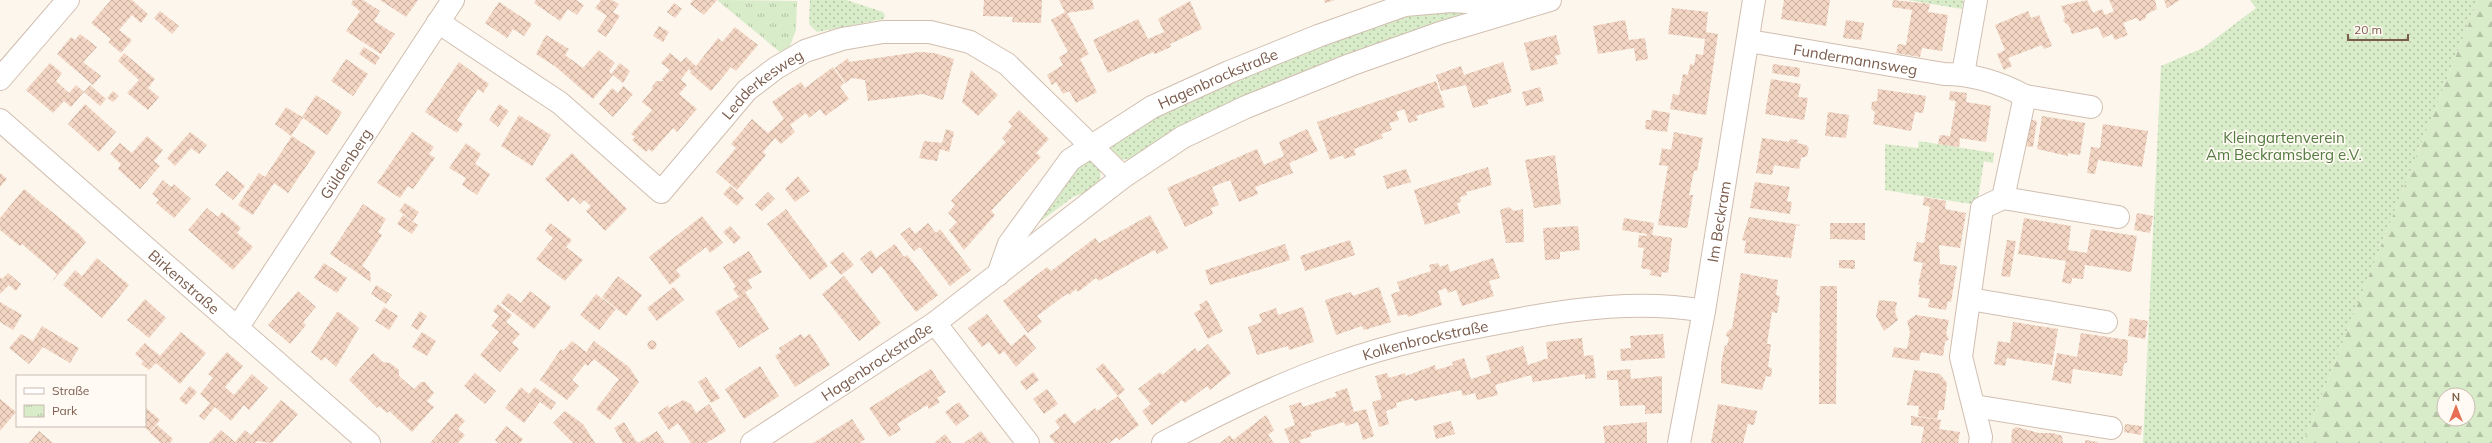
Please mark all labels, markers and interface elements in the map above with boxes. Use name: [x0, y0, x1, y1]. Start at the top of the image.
scale bar: [2348, 16, 2408, 42]
text: 20 m: [2354, 22, 2382, 37]
street label: Fundermannsweg: [1792, 39, 1919, 79]
street label: Hagenbrockstraße: [1154, 44, 1280, 113]
street label: Ledderkesweg: [717, 45, 806, 123]
street label: Güldenberg: [315, 125, 375, 202]
park label: Kleingartenverein Am Beckramsberg e.V.: [2206, 128, 2362, 164]
street label: Im Beckram: [1702, 179, 1734, 264]
street label: Birkenstraße: [145, 245, 224, 318]
street label: Kolkenbrockstraße: [1360, 316, 1490, 364]
street label: Hagenbrockstraße: [817, 318, 936, 405]
legend: [16, 375, 146, 427]
text: Straße: [52, 383, 89, 398]
north arrow: [2436, 387, 2476, 427]
text: N: [2452, 390, 2460, 404]
text: Park: [52, 403, 78, 418]

